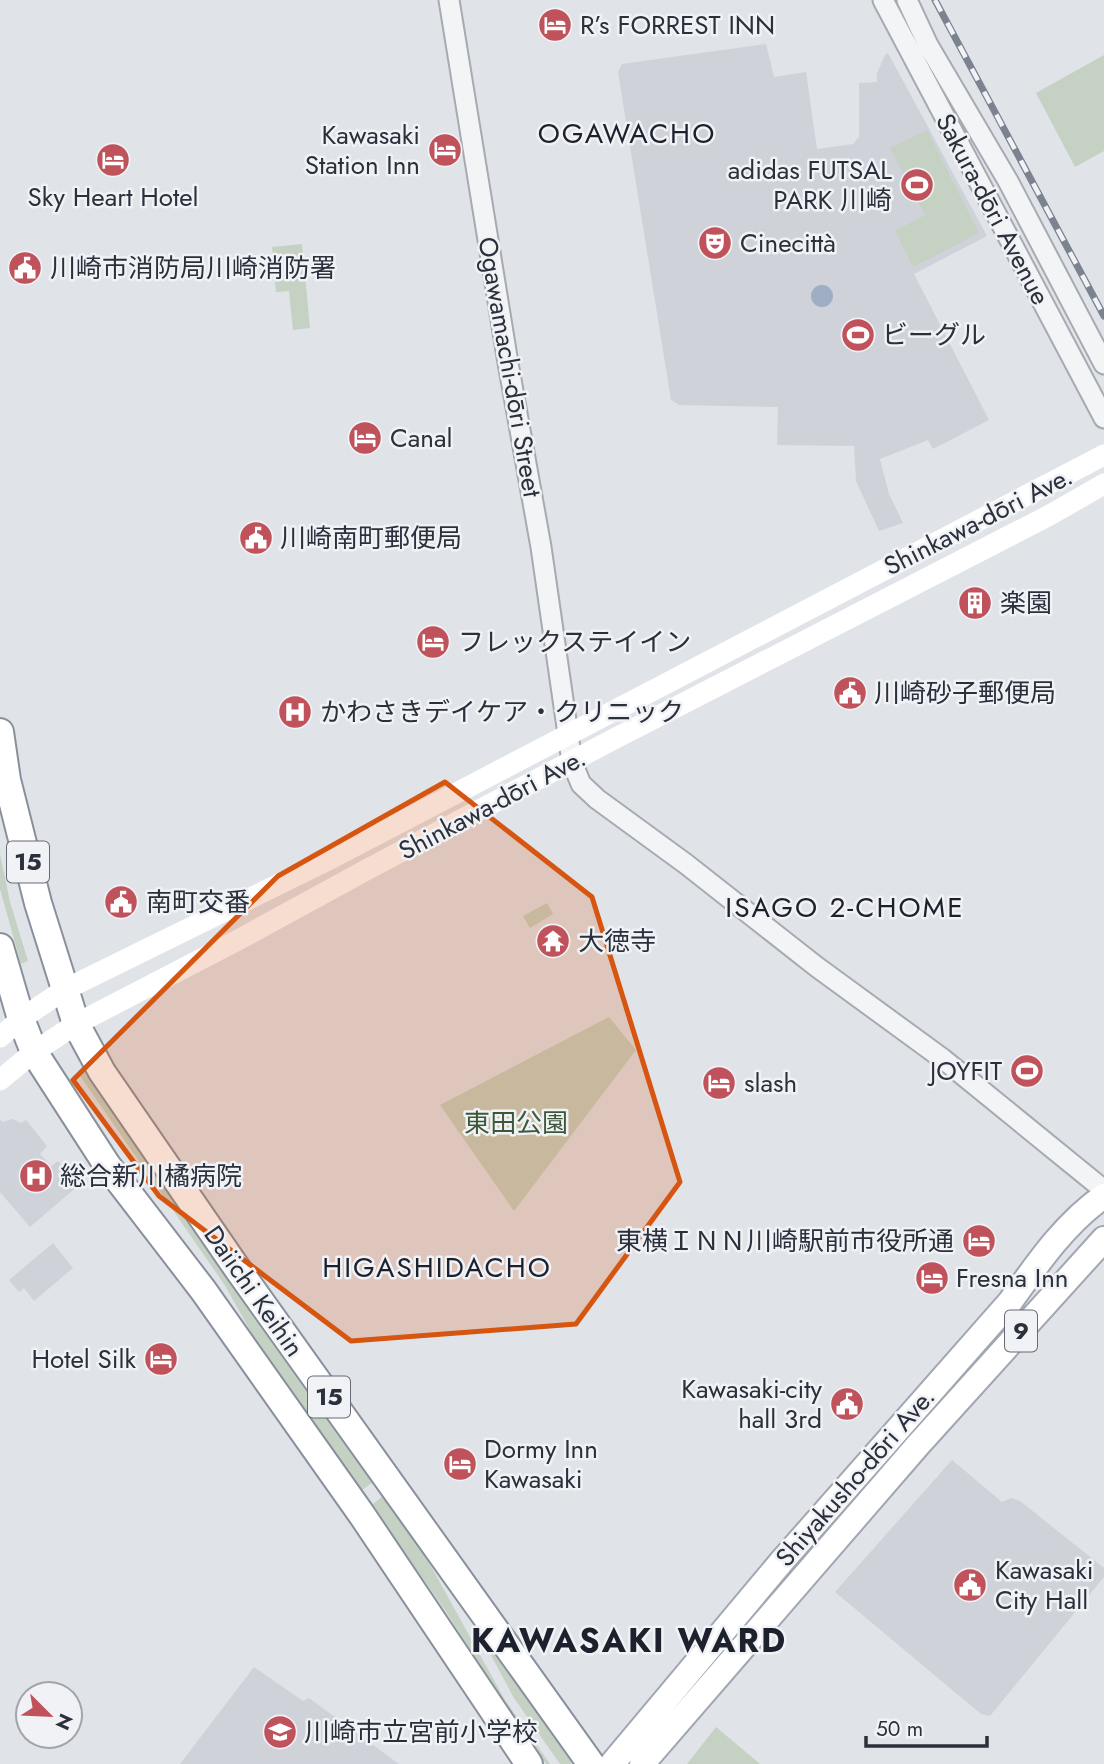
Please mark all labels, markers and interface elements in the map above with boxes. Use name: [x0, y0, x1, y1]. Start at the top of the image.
hotel icon: R’s FORREST INN: [536, 6, 574, 44]
place label: R’s FORREST INN: [580, 6, 775, 44]
street label: Sakura-dōri Avenue: [926, 107, 1060, 311]
district label: OGAWACHO: [538, 113, 716, 154]
place label: Kawasaki Station Inn: [305, 116, 420, 184]
hotel icon: Kawasaki Station Inn: [426, 131, 464, 169]
hotel icon: Sky Heart Hotel: [94, 141, 132, 179]
place label: adidas FUTSAL PARK 川崎: [728, 151, 892, 219]
sports icon: adidas FUTSAL PARK 川崎: [898, 166, 936, 204]
place label: Sky Heart Hotel: [27, 178, 199, 216]
theatre icon: Cinecittà: [696, 224, 734, 262]
place label: Cinecittà: [740, 224, 836, 262]
street label: Ogawamachi-dōri Street: [468, 234, 552, 501]
public building icon: 川崎市消防局川崎消防署: [6, 249, 44, 287]
place label: 川崎市消防局川崎消防署: [50, 249, 336, 287]
sports icon: ビーグル: [839, 316, 877, 354]
place label: ビーグル: [882, 316, 986, 354]
hotel icon: Canal: [346, 419, 384, 457]
place label: Canal: [390, 419, 452, 457]
street label: Shinkawa-dōri Ave.: [877, 457, 1079, 585]
public building icon: 川崎南町郵便局: [237, 519, 275, 557]
place label: 川崎南町郵便局: [280, 519, 462, 557]
building icon: 楽園: [956, 584, 994, 622]
place label: 楽園: [1000, 584, 1052, 622]
hotel icon: フレックステイイン: [414, 623, 452, 661]
place label: フレックステイイン: [458, 623, 691, 661]
public building icon: 川崎砂子郵便局: [831, 674, 869, 712]
place label: 川崎砂子郵便局: [874, 674, 1056, 712]
hospital icon: かわさきデイケア・クリニック: [276, 693, 314, 731]
place label: かわさきデイケア・クリニック: [320, 693, 684, 731]
street label: Shinkawa-dōri Ave.: [392, 739, 592, 869]
road number: 15: [7, 842, 49, 882]
public building icon: 南町交番: [102, 883, 140, 921]
place label: 南町交番: [146, 883, 250, 921]
district label: ISAGO 2-CHOME: [725, 887, 965, 928]
temple icon: 大徳寺: [534, 922, 572, 960]
place label: 大徳寺: [578, 922, 656, 960]
place label: JOYFIT: [927, 1052, 1002, 1090]
sports icon: JOYFIT: [1008, 1052, 1046, 1090]
hotel icon: slash: [700, 1064, 738, 1102]
place label: slash: [744, 1064, 797, 1102]
park label: 東田公園: [464, 1104, 568, 1142]
hospital icon: 総合新川橘病院: [17, 1157, 55, 1195]
place label: 総合新川橘病院: [60, 1157, 242, 1195]
street label: Daiichi Keihin: [195, 1218, 313, 1364]
place label: 東横ＩＮＮ川崎駅前市役所通: [616, 1222, 954, 1260]
hotel icon: 東横ＩＮＮ川崎駅前市役所通: [960, 1222, 998, 1260]
district label: HIGASHIDACHO: [322, 1247, 552, 1288]
hotel icon: Fresna Inn: [913, 1259, 951, 1297]
place label: Fresna Inn: [956, 1259, 1069, 1297]
road number: 9: [1005, 1310, 1037, 1352]
place label: Hotel Silk: [31, 1340, 137, 1378]
hotel icon: Hotel Silk: [142, 1340, 180, 1378]
place label: Kawasaki-city hall 3rd: [681, 1370, 823, 1438]
road number: 15: [308, 1377, 350, 1418]
street label: Shiyakusho-dōri Ave.: [766, 1379, 944, 1575]
public building icon: Kawasaki-city hall 3rd: [828, 1385, 866, 1423]
place label: Dormy Inn Kawasaki: [484, 1430, 598, 1498]
hotel icon: Dormy Inn Kawasaki: [441, 1445, 479, 1483]
place label: Kawasaki City Hall: [995, 1551, 1093, 1619]
public building icon: Kawasaki City Hall: [951, 1566, 989, 1604]
district label: KAWASAKI WARD: [471, 1617, 787, 1664]
north arrow: [14, 1680, 84, 1750]
scale bar: [866, 1704, 987, 1748]
text: N: [49, 1709, 79, 1734]
school or university icon: 川崎市立宮前小学校: [261, 1713, 299, 1751]
place label: 川崎市立宮前小学校: [304, 1713, 538, 1751]
text: 50 m: [876, 1714, 923, 1744]

